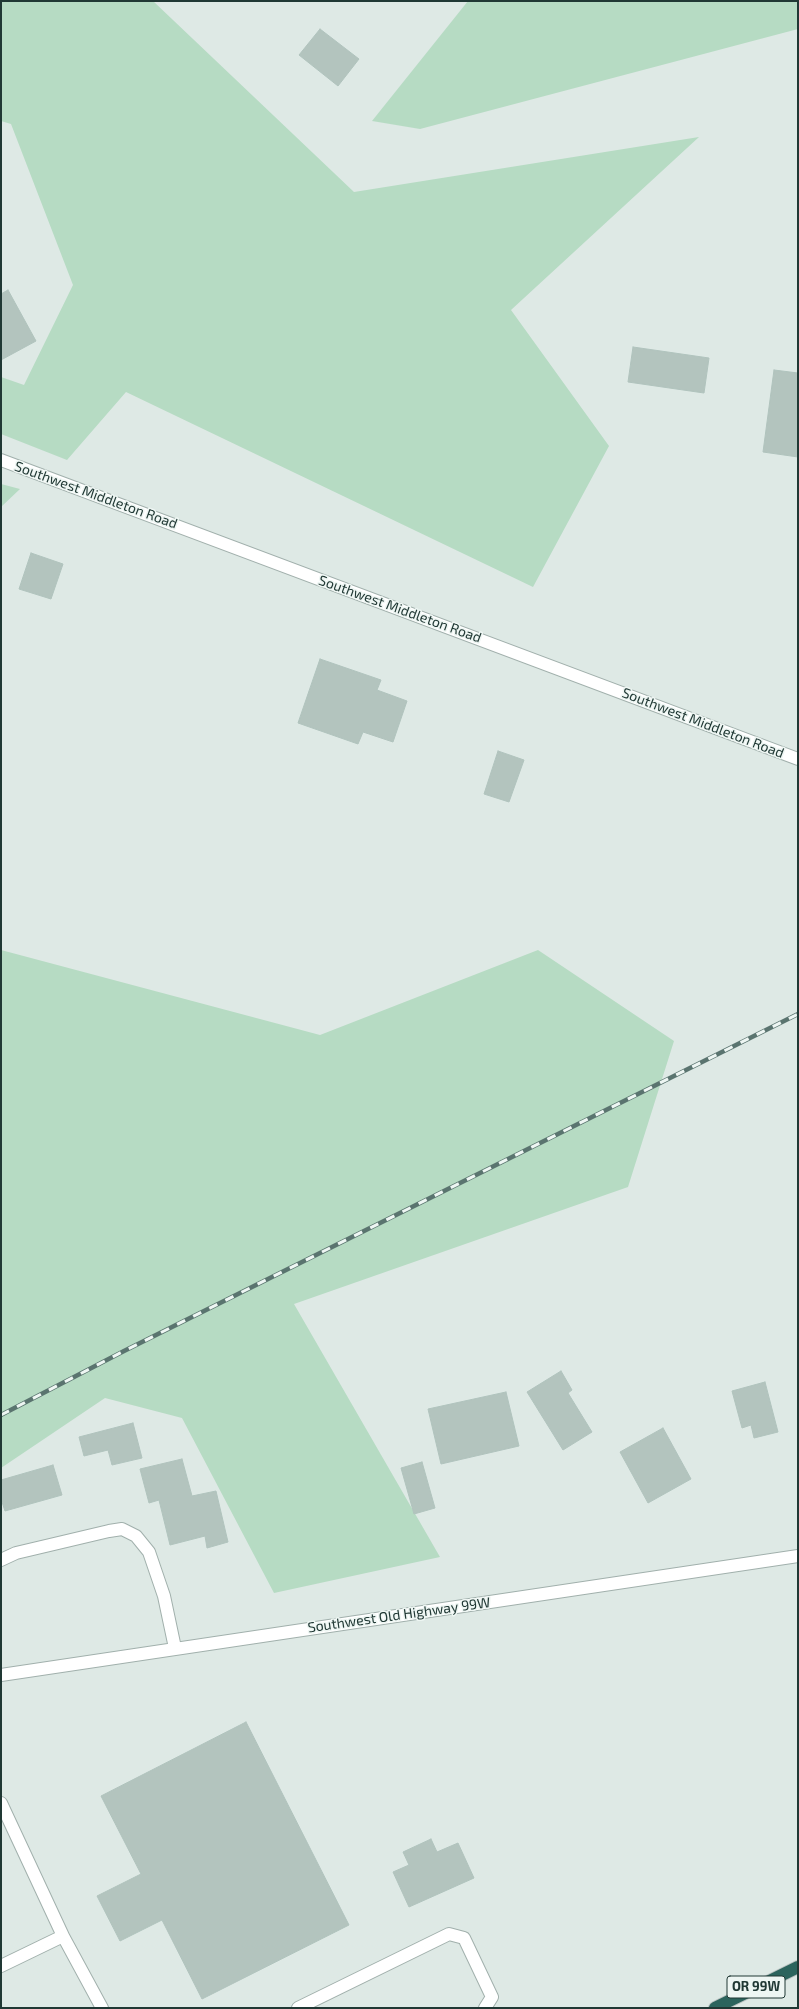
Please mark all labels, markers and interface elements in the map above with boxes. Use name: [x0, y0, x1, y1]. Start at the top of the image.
street label: Southwest Middleton Road: [12, 458, 180, 532]
street label: Southwest Middleton Road: [316, 572, 484, 646]
street label: Southwest Middleton Road: [620, 684, 786, 762]
street label: Southwest Old Highway 99W: [307, 1594, 491, 1636]
road number: OR 99W: [727, 1976, 785, 1998]

